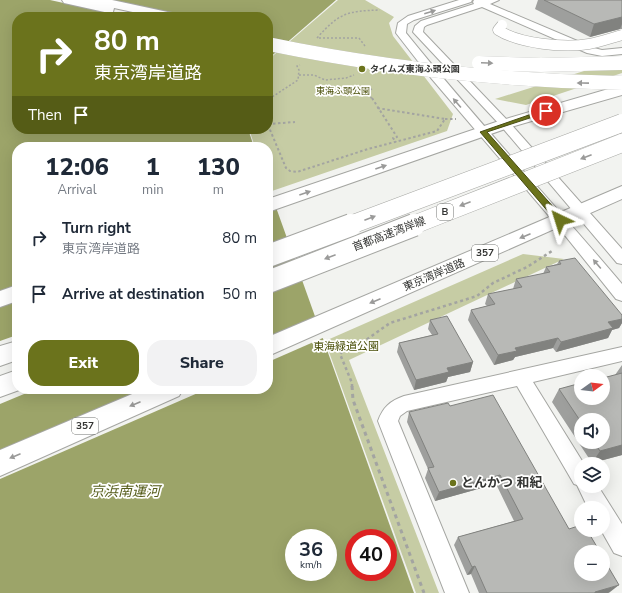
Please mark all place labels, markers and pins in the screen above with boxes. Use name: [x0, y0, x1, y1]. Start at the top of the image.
place label: タイムズ東海ふ頭公園: [370, 63, 460, 75]
marker: タイムズ東海ふ頭公園: [357, 64, 367, 74]
pin: [529, 94, 563, 128]
place label: とんかつ 和紀: [461, 474, 543, 492]
marker: とんかつ 和紀: [448, 478, 458, 488]

